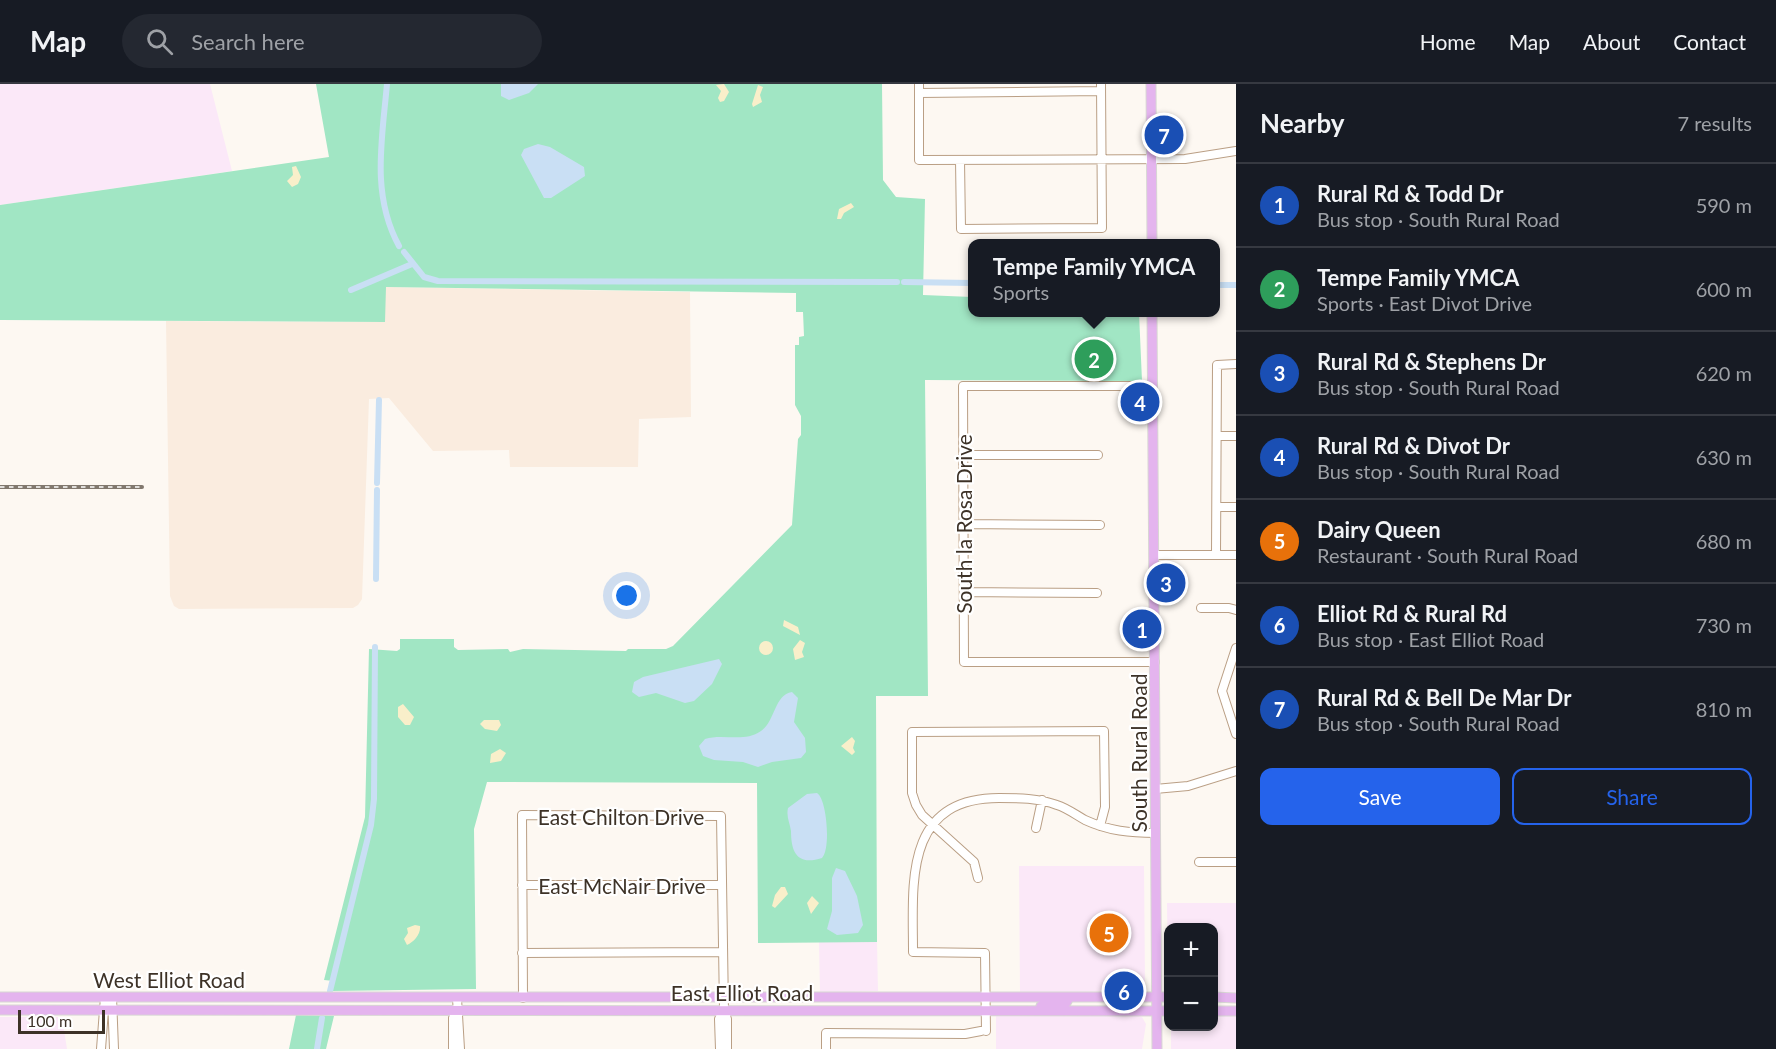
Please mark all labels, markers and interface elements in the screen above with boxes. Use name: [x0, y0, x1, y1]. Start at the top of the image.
search box: [122, 14, 542, 68]
text: Map: [30, 24, 86, 58]
icon: search: [143, 25, 176, 58]
text: Search here: [191, 28, 305, 55]
text: Home: [1420, 29, 1476, 54]
text: Map: [1509, 29, 1550, 54]
text: About: [1583, 29, 1640, 54]
text: Contact: [1673, 29, 1746, 54]
text: Nearby: [1260, 107, 1345, 139]
text: 7 results: [1677, 111, 1752, 135]
pin: 7: [1144, 112, 1184, 158]
text: Rural Rd & Todd Dr: [1317, 180, 1503, 207]
text: 1: [1274, 193, 1285, 217]
text: 590 m: [1696, 193, 1752, 217]
text: Bus stop · South Rural Road: [1317, 207, 1560, 231]
popup: [968, 239, 1220, 317]
text: Tempe Family YMCA: [993, 253, 1195, 280]
text: Tempe Family YMCA: [1317, 264, 1519, 291]
text: 2: [1274, 277, 1285, 301]
text: 600 m: [1696, 277, 1752, 301]
text: Sports: [993, 280, 1049, 304]
text: Sports · East Divot Drive: [1317, 291, 1532, 315]
pin: 2: [1074, 336, 1114, 382]
text: Rural Rd & Stephens Dr: [1317, 348, 1546, 375]
text: 3: [1274, 361, 1285, 385]
text: 620 m: [1696, 361, 1752, 385]
text: Bus stop · South Rural Road: [1317, 375, 1560, 399]
pin: 4: [1120, 380, 1160, 424]
text: Rural Rd & Divot Dr: [1317, 432, 1510, 459]
street label: South la Rosa Drive: [951, 434, 976, 614]
text: 4: [1274, 445, 1285, 469]
text: 630 m: [1696, 445, 1752, 469]
text: Bus stop · South Rural Road: [1317, 459, 1560, 483]
text: Dairy Queen: [1317, 516, 1441, 543]
text: 5: [1274, 529, 1285, 553]
text: 680 m: [1696, 529, 1752, 553]
text: Restaurant · South Rural Road: [1317, 543, 1578, 567]
pin: 3: [1146, 560, 1186, 606]
your location: [612, 581, 641, 610]
text: Elliot Rd & Rural Rd: [1317, 600, 1507, 627]
pin: 1: [1122, 606, 1162, 652]
text: 6: [1274, 613, 1285, 637]
text: 730 m: [1696, 613, 1752, 637]
text: Bus stop · East Elliot Road: [1317, 627, 1544, 651]
street label: South Rural Road: [1126, 674, 1151, 832]
text: Rural Rd & Bell De Mar Dr: [1317, 684, 1571, 711]
text: 7: [1274, 697, 1285, 721]
text: 810 m: [1696, 697, 1752, 721]
text: Bus stop · South Rural Road: [1317, 711, 1560, 735]
button: Save: [1260, 768, 1500, 825]
button: Share: [1512, 768, 1752, 825]
street label: East Chilton Drive: [538, 804, 704, 829]
street label: East McNair Drive: [538, 873, 706, 898]
pin: 5: [1090, 910, 1128, 956]
map controls: [1164, 923, 1218, 1031]
button: +: [1164, 923, 1218, 977]
street label: West Elliot Road: [93, 967, 245, 992]
pin: 6: [1104, 968, 1144, 1014]
button: −: [1164, 977, 1218, 1031]
street label: East Elliot Road: [671, 980, 813, 1005]
scale bar: [18, 1007, 105, 1034]
text: 100 m: [27, 1011, 72, 1030]

